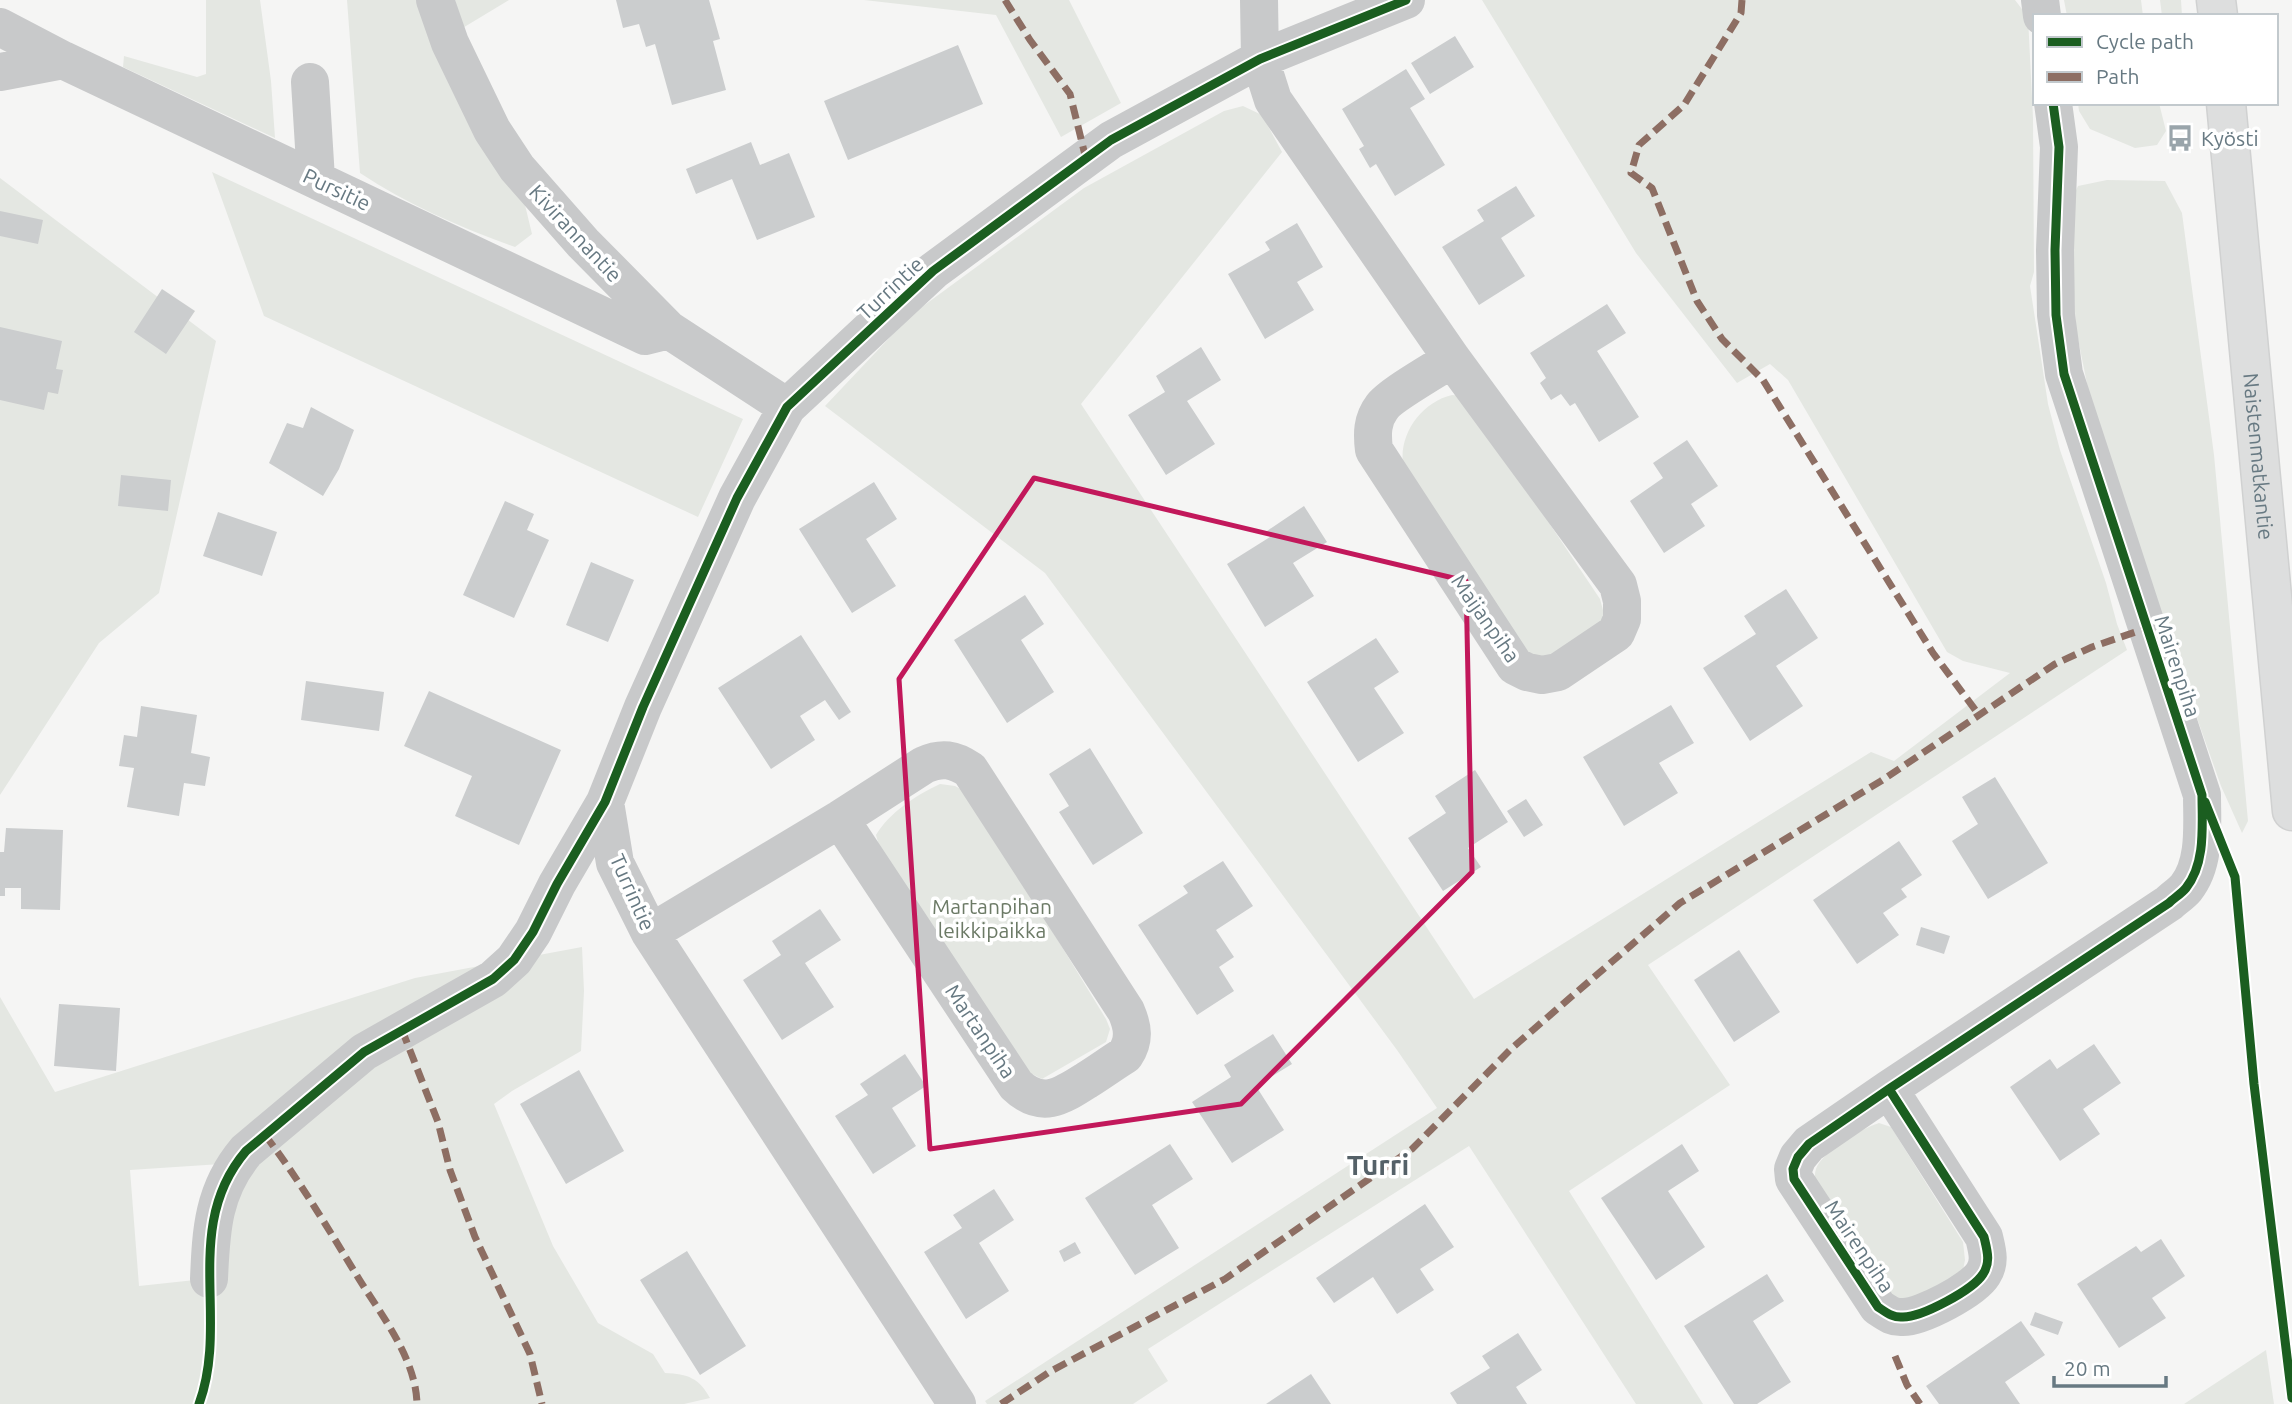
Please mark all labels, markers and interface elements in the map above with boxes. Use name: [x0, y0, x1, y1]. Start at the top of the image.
legend: [2033, 14, 2278, 105]
text: Cycle path: [2096, 29, 2194, 53]
text: Path: [2096, 64, 2139, 88]
bus stop icon: Kyösti: [2165, 123, 2195, 153]
place label: Kyösti: [2201, 126, 2259, 150]
street label: Pursitie: [299, 163, 375, 215]
street label: Kivirannantie: [525, 179, 627, 287]
street label: Turrintie: [852, 252, 928, 324]
street label: Naistenmatkantie: [2239, 372, 2279, 541]
street label: Maijanpiha: [1447, 569, 1525, 667]
street label: Mairenpiha: [2150, 612, 2206, 720]
street label: Turrintie: [606, 850, 660, 934]
park label: Martanpihan leikkipaikka: [932, 894, 1052, 942]
street label: Martanpiha: [941, 979, 1021, 1083]
district label: Turri: [1347, 1149, 1409, 1180]
street label: Mairenpiha: [1820, 1195, 1900, 1297]
scale bar: [2054, 1344, 2166, 1388]
text: 20 m: [2064, 1356, 2111, 1380]

